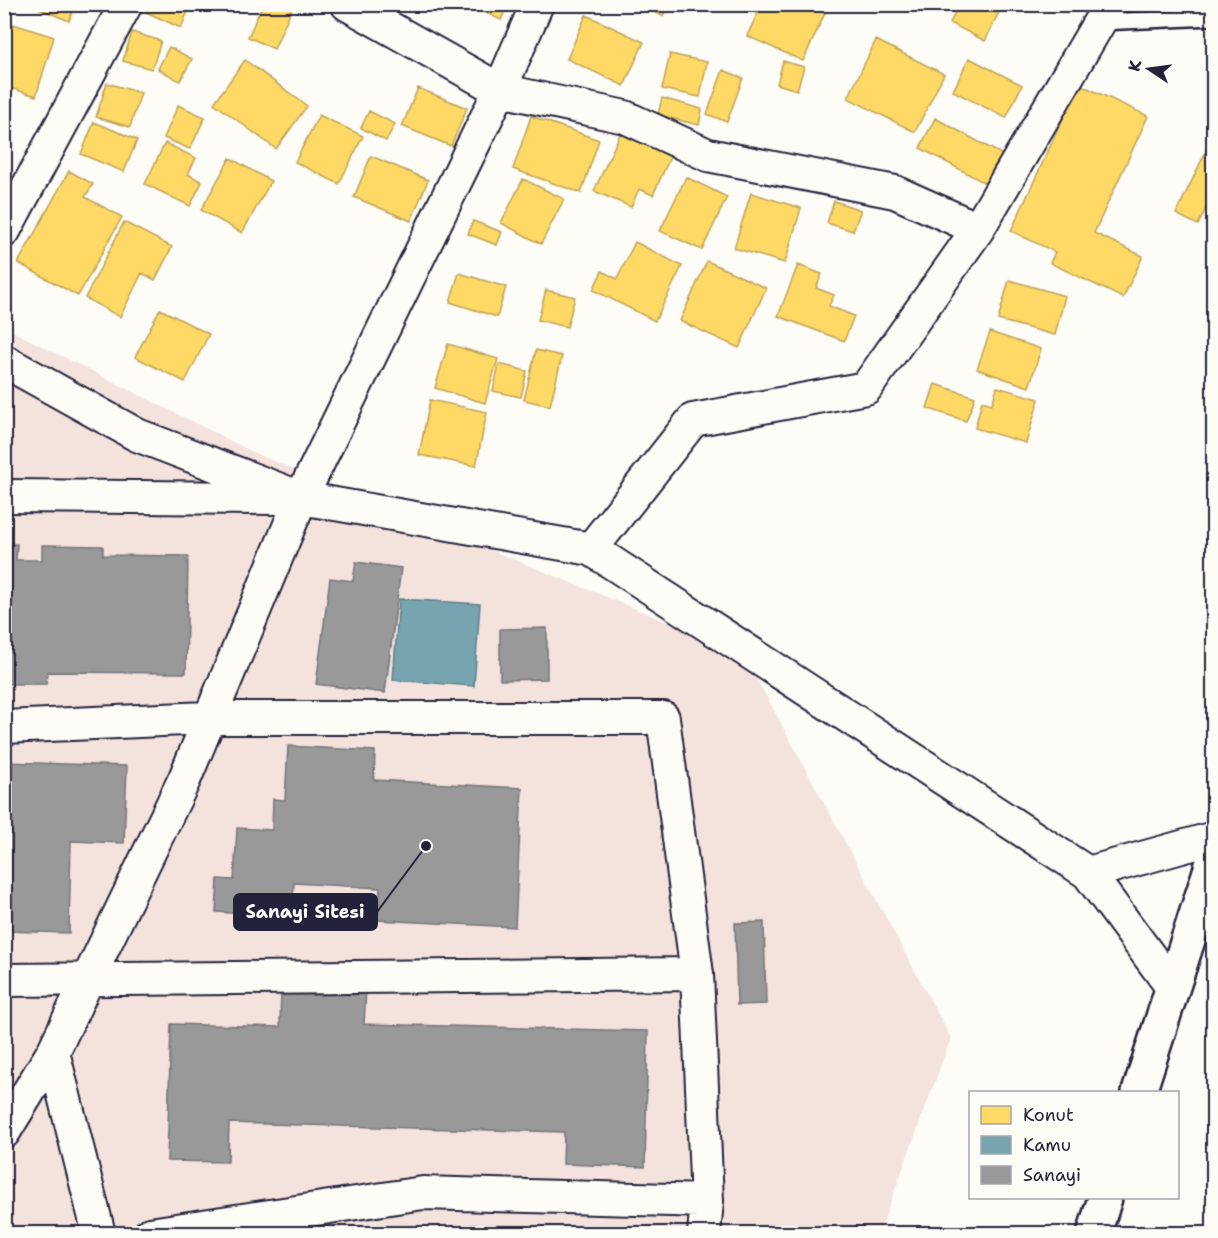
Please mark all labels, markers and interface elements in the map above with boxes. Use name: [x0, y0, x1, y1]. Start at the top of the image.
north arrow: [1119, 39, 1179, 99]
text: K: [1123, 58, 1146, 73]
callout: Sanayi Sitesi: [234, 894, 377, 930]
text: Sanayi Sitesi: [245, 900, 365, 924]
legend: [969, 1091, 1179, 1199]
text: Konut: [1023, 1103, 1074, 1127]
text: Kamu: [1023, 1133, 1071, 1157]
text: Sanayi: [1023, 1163, 1081, 1187]

